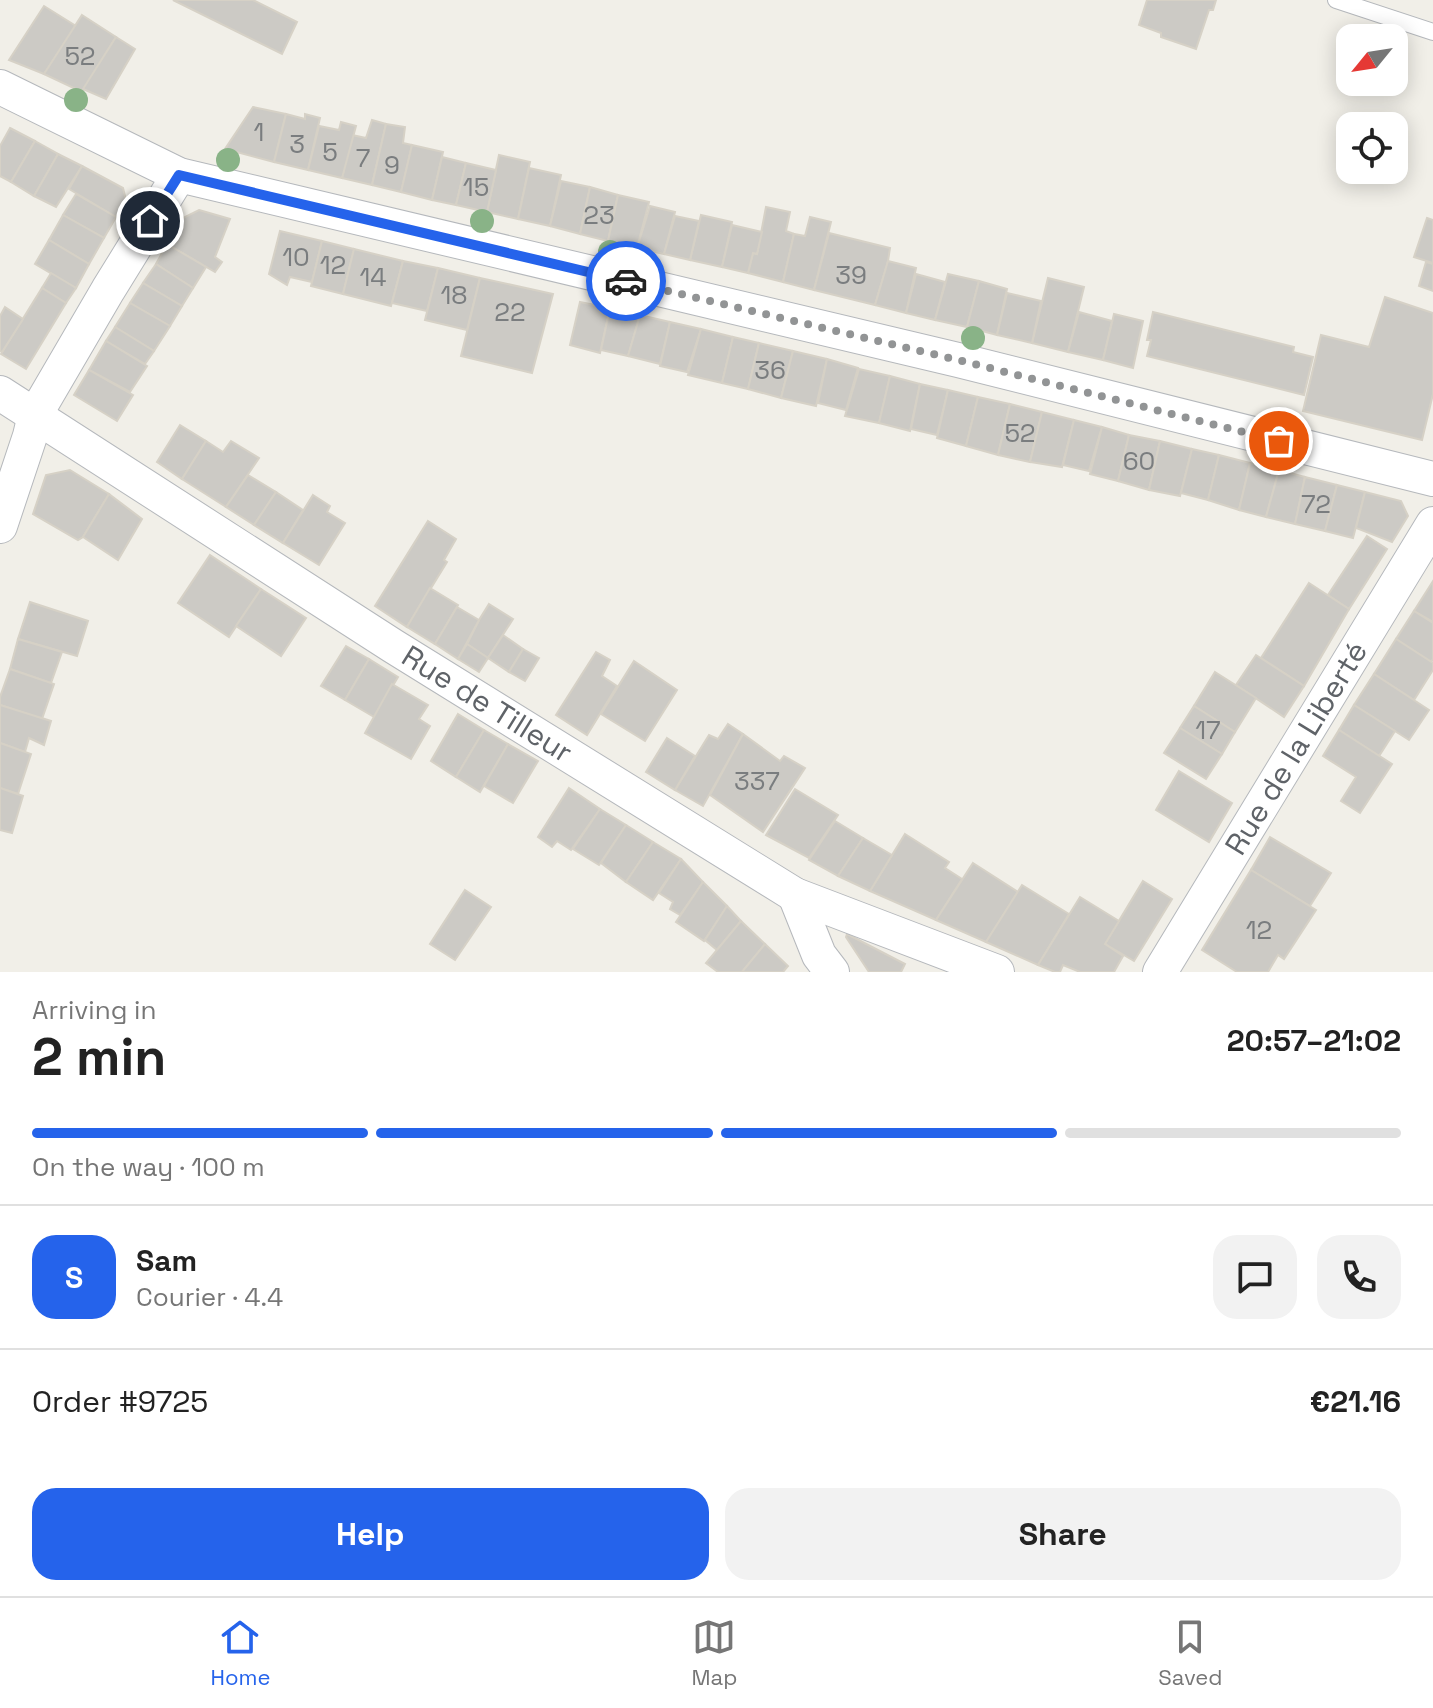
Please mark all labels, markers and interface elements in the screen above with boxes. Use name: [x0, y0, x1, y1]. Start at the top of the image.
north arrow: [1336, 24, 1408, 96]
map controls: [1336, 24, 1408, 184]
house number: 52: [64, 39, 96, 73]
button: locate: [1336, 112, 1408, 184]
house number: 1: [254, 115, 264, 149]
house number: 3: [289, 127, 305, 161]
house number: 5: [322, 135, 338, 169]
house number: 7: [356, 141, 370, 175]
house number: 9: [384, 148, 400, 182]
house number: 15: [463, 170, 489, 204]
pin: [116, 187, 184, 255]
house number: 23: [583, 198, 615, 232]
icon: home: [128, 199, 172, 243]
house number: 10: [282, 240, 310, 274]
courier: [586, 241, 666, 321]
house number: 12: [320, 248, 346, 282]
house number: 39: [835, 258, 867, 292]
icon: car: [604, 259, 648, 303]
house number: 14: [359, 260, 387, 294]
house number: 18: [440, 278, 468, 312]
house number: 22: [494, 295, 526, 329]
house number: 36: [754, 353, 786, 387]
pin: [1245, 407, 1313, 475]
house number: 52: [1004, 416, 1036, 450]
icon: bag: [1257, 419, 1301, 463]
house number: 60: [1123, 444, 1155, 478]
house number: 72: [1301, 487, 1331, 521]
street label: Rue de la Liberté: [1216, 634, 1376, 862]
street label: Rue de Tilleur: [395, 636, 580, 771]
house number: 17: [1195, 713, 1221, 747]
house number: 337: [734, 764, 780, 798]
house number: 12: [1246, 913, 1272, 947]
text: Arriving in: [32, 993, 156, 1027]
text: 20:57–21:02: [1227, 1021, 1401, 1060]
text: 2 min: [32, 1024, 166, 1090]
text: On the way · 100 m: [32, 1150, 265, 1184]
button: chat: [1213, 1235, 1297, 1319]
button: phone: [1317, 1235, 1401, 1319]
text: Sam: [136, 1241, 197, 1280]
text: S: [65, 1258, 83, 1297]
text: Courier · 4.4: [136, 1280, 283, 1314]
text: Order #9725: [32, 1382, 208, 1421]
text: €21.16: [1310, 1382, 1401, 1421]
button: Help: [32, 1488, 709, 1580]
button: Share: [725, 1488, 1401, 1580]
tab: Home: [211, 1615, 270, 1691]
tab: Map: [691, 1615, 737, 1691]
tab: Saved: [1158, 1615, 1223, 1691]

